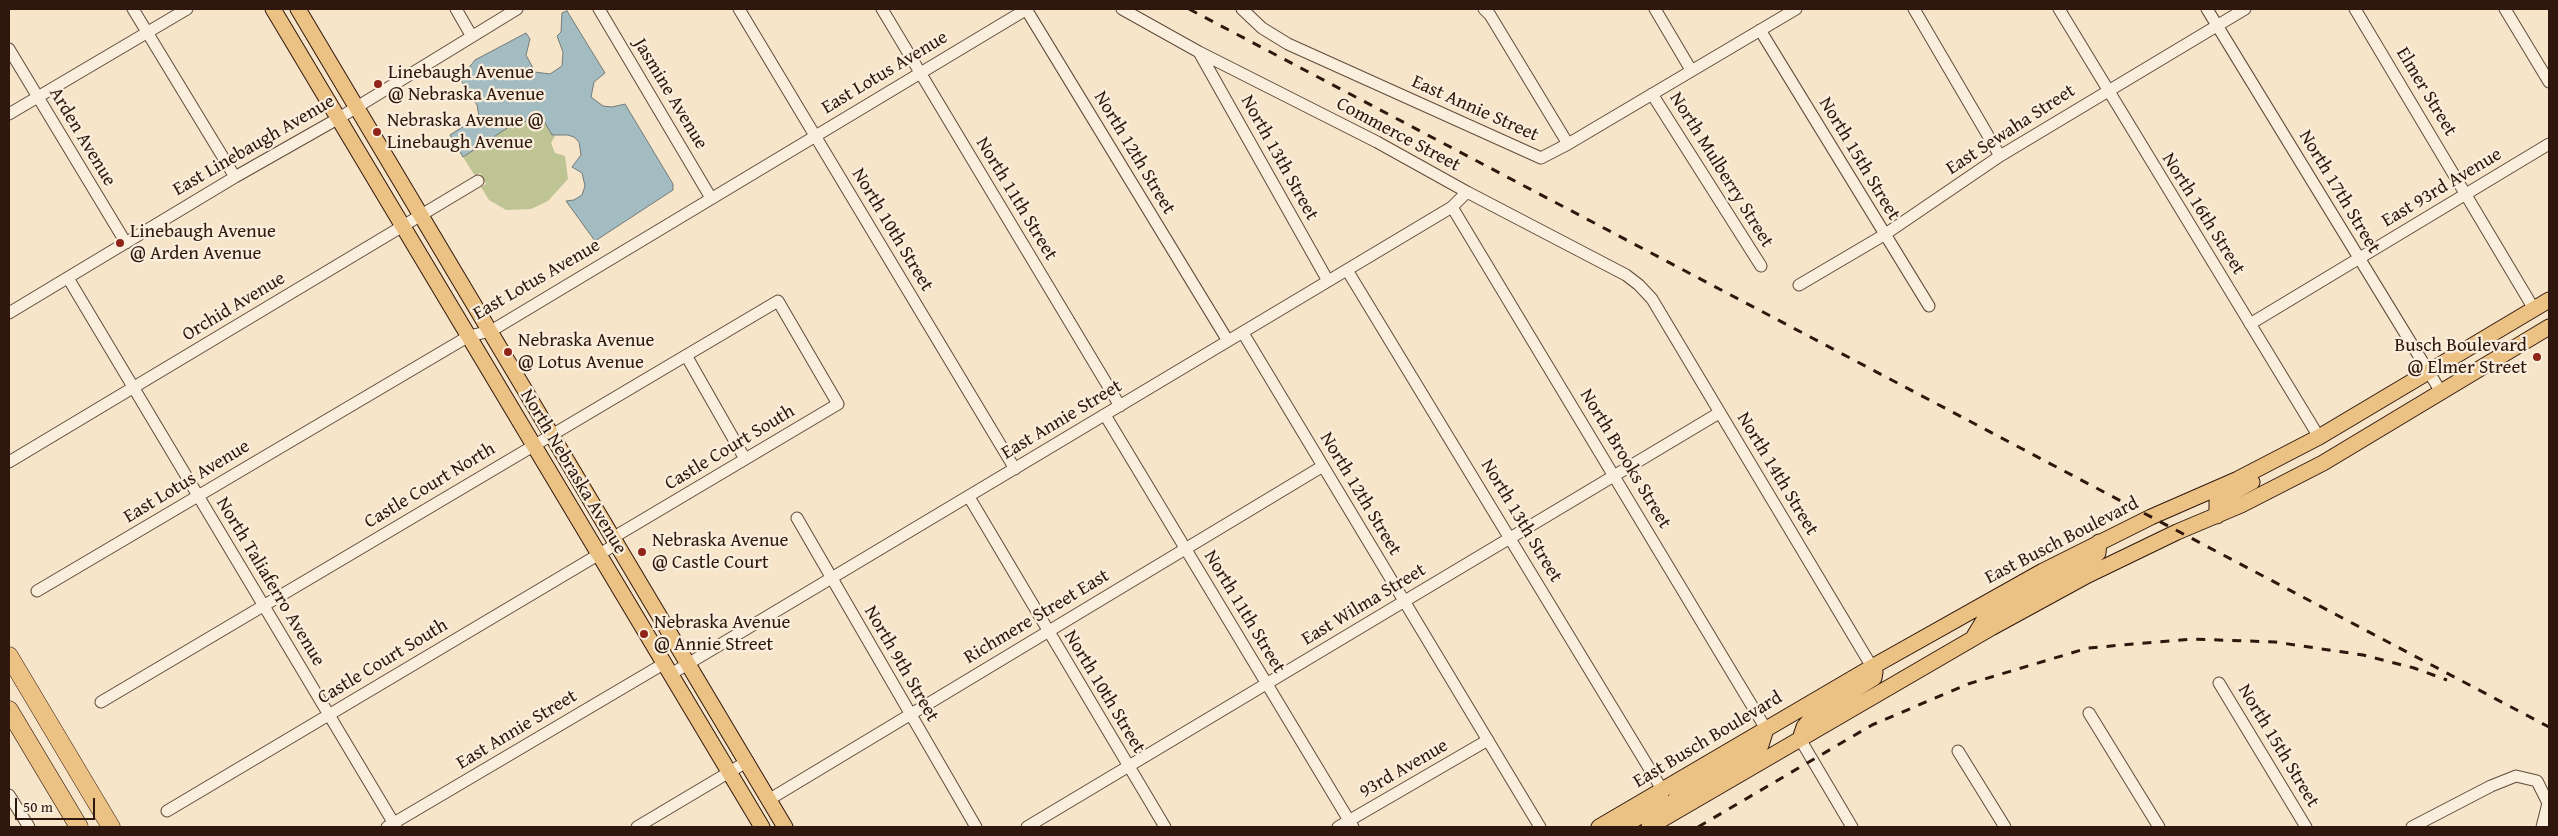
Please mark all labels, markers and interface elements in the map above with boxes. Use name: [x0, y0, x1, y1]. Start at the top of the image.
street label: East Lotus Avenue: [818, 26, 952, 120]
street label: Jasmine Avenue: [628, 34, 712, 154]
street label: Elmer Street: [2391, 44, 2461, 140]
place label: Linebaugh Avenue @ Nebraska Avenue: [388, 62, 544, 106]
street label: East Annie Street: [1408, 71, 1542, 147]
marker: Linebaugh Avenue @ Nebraska Avenue: [372, 78, 384, 90]
street label: East Sewaha Street: [1942, 80, 2080, 180]
street label: Arden Avenue: [44, 83, 120, 191]
street label: North 12th Street: [1088, 87, 1180, 219]
street label: North Mulberry Street: [1664, 88, 1778, 252]
street label: East Linebaugh Avenue: [169, 90, 339, 202]
street label: North 13th Street: [1235, 91, 1323, 225]
street label: Commerce Street: [1332, 93, 1464, 177]
street label: North 15th Street: [1813, 93, 1905, 225]
place label: Nebraska Avenue @ Linebaugh Avenue: [387, 110, 543, 154]
marker: Nebraska Avenue @ Linebaugh Avenue: [371, 126, 383, 138]
street label: North 17th Street: [2293, 126, 2385, 258]
street label: North 11th Street: [970, 133, 1062, 265]
street label: East 93rd Avenue: [2378, 143, 2506, 233]
street label: North 16th Street: [2156, 149, 2250, 279]
street label: North 10th Street: [846, 164, 938, 296]
place label: Linebaugh Avenue @ Arden Avenue: [130, 221, 276, 265]
street label: East Lotus Avenue: [469, 234, 605, 326]
marker: Linebaugh Avenue @ Arden Avenue: [114, 237, 126, 249]
street label: Orchid Avenue: [178, 267, 290, 347]
place label: Nebraska Avenue @ Lotus Avenue: [518, 330, 655, 374]
place label: Busch Boulevard @ Elmer Street: [2395, 335, 2527, 379]
marker: Nebraska Avenue @ Lotus Avenue: [502, 346, 514, 358]
marker: Busch Boulevard @ Elmer Street: [2531, 351, 2543, 363]
street label: East Annie Street: [998, 375, 1126, 465]
street label: North Brooks Street: [1574, 385, 1676, 533]
street label: North Nebraska Avenue: [515, 386, 631, 558]
street label: Castle Court South: [661, 400, 799, 496]
street label: North 14th Street: [1731, 408, 1823, 540]
street label: North 12th Street: [1314, 428, 1406, 560]
street label: East Lotus Avenue: [120, 435, 254, 529]
street label: Castle Court North: [361, 438, 499, 534]
street label: North 13th Street: [1475, 455, 1567, 587]
street label: East Busch Boulevard: [1981, 492, 2143, 590]
street label: North Taliaferro Avenue: [211, 494, 329, 670]
place label: Nebraska Avenue @ Castle Court: [652, 530, 789, 574]
marker: Nebraska Avenue @ Castle Court: [636, 546, 648, 558]
street label: North 11th Street: [1198, 546, 1290, 678]
street label: East Wilma Street: [1298, 559, 1430, 651]
street label: Richmere Street East: [960, 565, 1114, 669]
street label: North 9th Street: [859, 602, 943, 726]
place label: Nebraska Avenue @ Annie Street: [654, 612, 791, 656]
street label: Castle Court South: [314, 614, 452, 710]
street label: North 10th Street: [1058, 626, 1150, 758]
marker: Nebraska Avenue @ Annie Street: [638, 628, 650, 640]
street label: North 15th Street: [2232, 680, 2324, 812]
street label: East Annie Street: [453, 685, 581, 775]
street label: East Busch Boulevard: [1630, 687, 1786, 793]
street label: 93rd Avenue: [1356, 734, 1452, 804]
scale bar: [18, 788, 98, 820]
text: 50 m: [23, 796, 53, 817]

